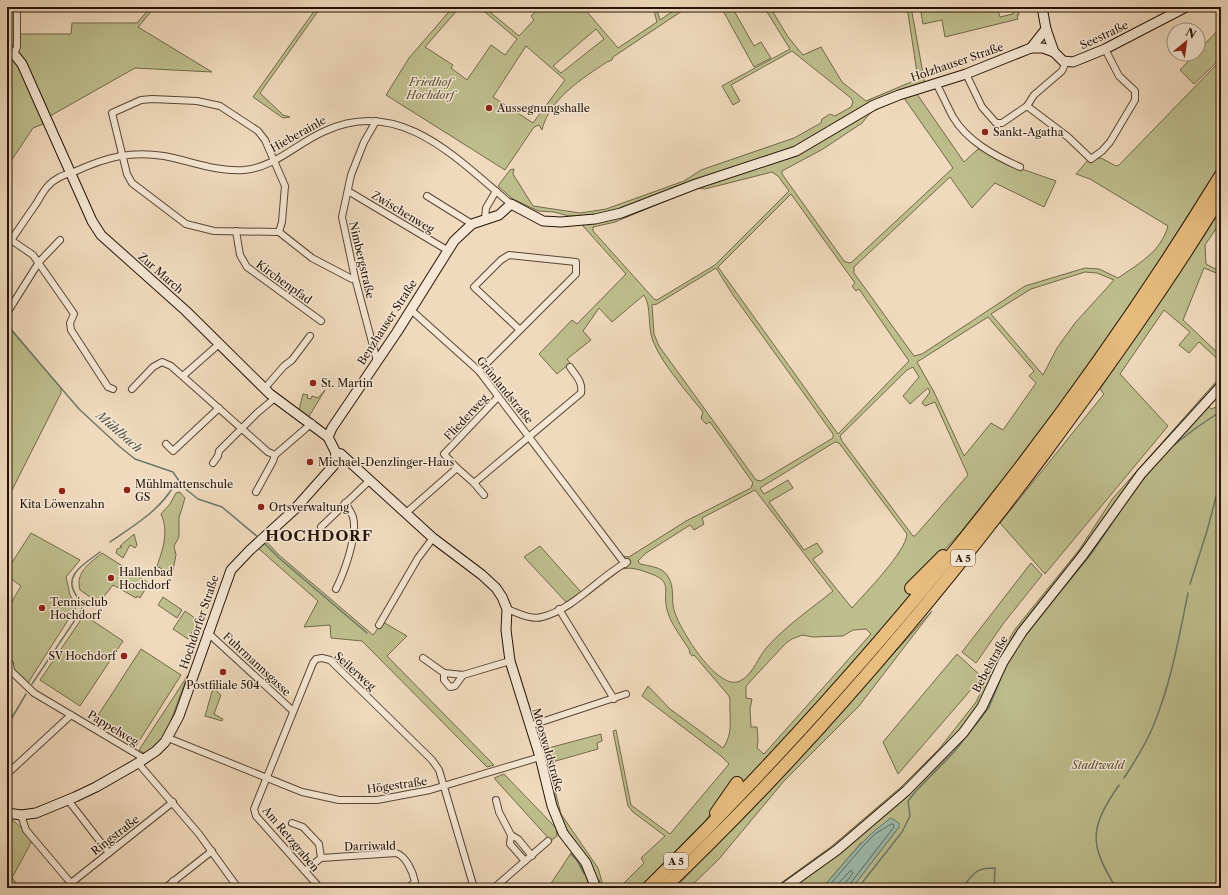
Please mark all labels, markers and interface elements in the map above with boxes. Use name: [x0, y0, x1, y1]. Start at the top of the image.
street label: Seestraße: [1078, 18, 1130, 52]
north arrow: [1166, 22, 1206, 62]
text: N: [1183, 25, 1199, 42]
street label: Holzhauser Straße: [909, 40, 1005, 84]
park label: Friedhof Hochdorf: [405, 75, 458, 102]
place label: Aussegnungshalle: [496, 101, 590, 115]
marker: Aussegnungshalle: [484, 103, 494, 113]
street label: Hieberainle: [268, 113, 328, 155]
place label: Sankt-Agatha: [993, 125, 1064, 139]
marker: Sankt-Agatha: [980, 127, 990, 137]
street label: Zwischenweg: [369, 188, 437, 236]
street label: Nimbergstraße: [346, 220, 378, 300]
street label: Zur March: [135, 250, 187, 297]
street label: Kirchenpfad: [253, 257, 315, 307]
street label: Benzhauser Straße: [354, 277, 420, 367]
street label: Grünlandstraße: [474, 354, 536, 426]
place label: St. Martin: [321, 376, 373, 390]
marker: St. Martin: [308, 378, 318, 388]
street label: Fliederweg: [441, 391, 491, 443]
water label: Mühlbach: [92, 406, 145, 456]
place label: Michael-Denzlinger-Haus: [318, 455, 454, 469]
marker: Michael-Denzlinger-Haus: [305, 457, 315, 467]
place label: Mühlmattenschule GS: [135, 477, 233, 504]
marker: Mühlmattenschule GS: [122, 485, 132, 495]
marker: Kita Löwenzahn: [57, 486, 67, 496]
place label: Kita Löwenzahn: [19, 497, 105, 511]
place label: Ortsverwaltung: [269, 500, 349, 514]
marker: Ortsverwaltung: [256, 502, 266, 512]
district label: HOCHDORF: [265, 526, 373, 545]
road number: A 5: [951, 550, 975, 566]
place label: Hallenbad Hochdorf: [119, 565, 173, 592]
marker: Hallenbad Hochdorf: [106, 573, 116, 583]
street label: Hochdorfer Straße: [176, 573, 222, 671]
place label: Tennisclub Hochdorf: [50, 595, 108, 622]
marker: Tennisclub Hochdorf: [37, 603, 47, 613]
street label: Fuhrmannsgasse: [220, 629, 294, 699]
street label: Bebelstraße: [969, 633, 1011, 695]
place label: SV Hochdorf: [48, 649, 118, 663]
street label: Seilerweg: [331, 649, 379, 693]
marker: SV Hochdorf: [119, 651, 129, 661]
marker: Postfiliale 504: [218, 667, 228, 677]
place label: Postfiliale 504: [186, 678, 260, 692]
street label: Pappelweg: [85, 707, 141, 749]
street label: Mooswaldstraße: [529, 707, 567, 793]
park label: Stadtwald: [1071, 758, 1126, 772]
street label: Högestraße: [366, 774, 428, 796]
street label: Am Retzgraben: [259, 803, 322, 875]
street label: Ringstraße: [88, 812, 142, 858]
street label: Darriwald: [344, 839, 396, 853]
road number: A 5: [664, 853, 688, 869]

